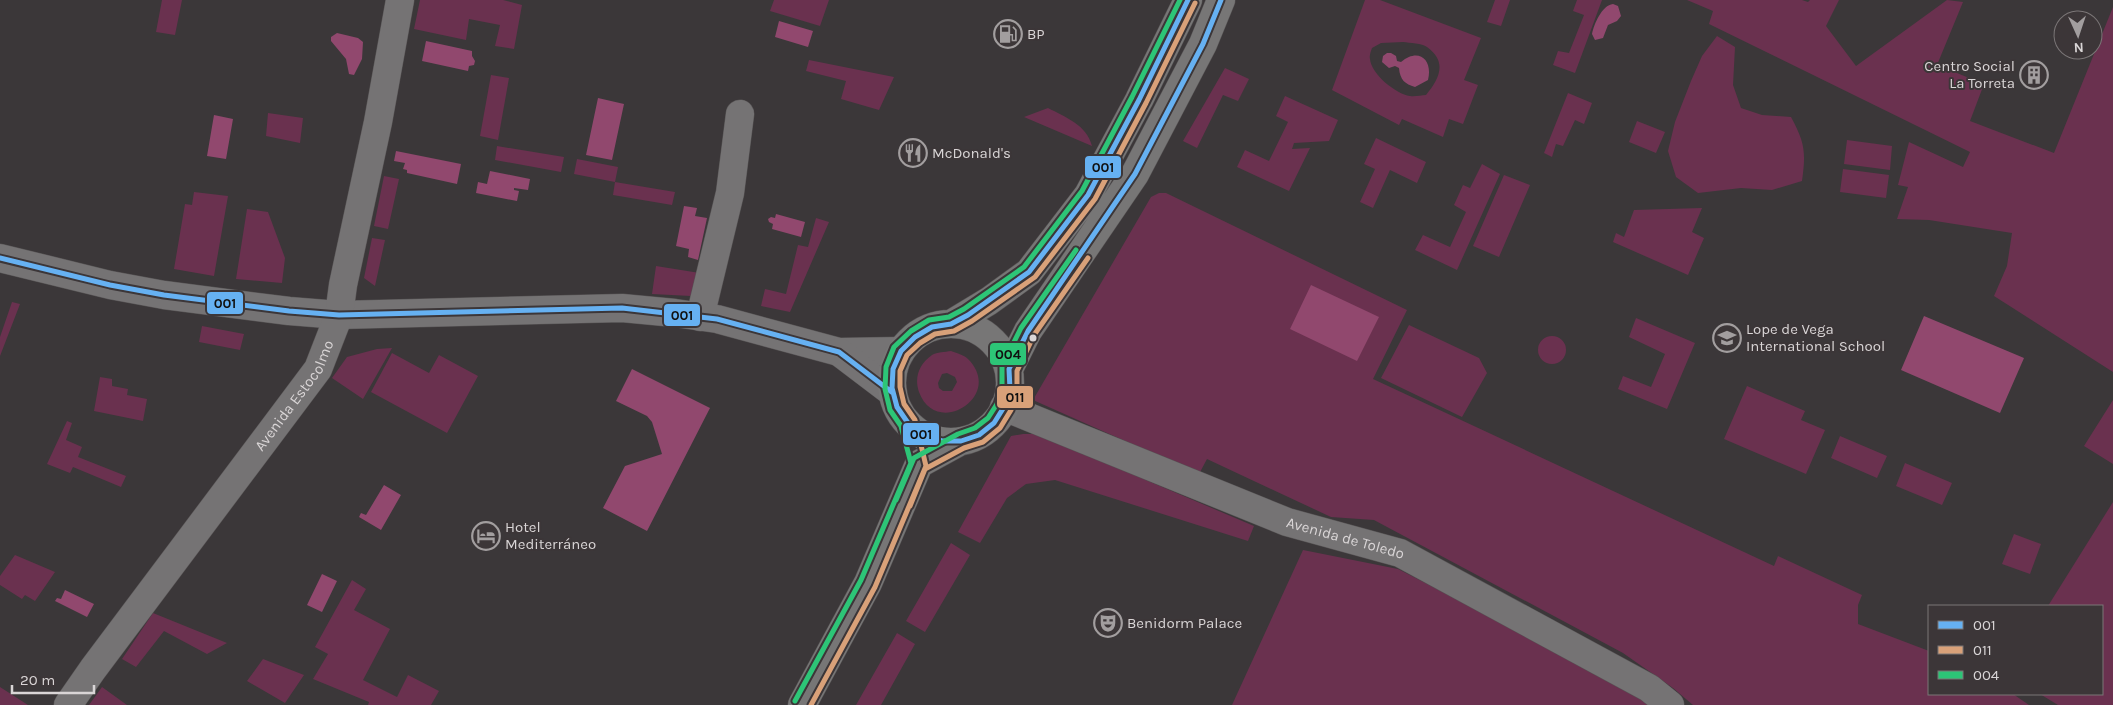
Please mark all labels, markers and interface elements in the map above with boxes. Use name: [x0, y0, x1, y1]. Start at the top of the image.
north arrow: [2053, 10, 2103, 60]
fuel station icon: BP: [993, 19, 1023, 49]
place label: BP: [1027, 25, 1045, 43]
text: N: [2073, 39, 2084, 56]
place label: Centro Social La Torreta: [1924, 57, 2015, 92]
building icon: Centro Social La Torreta: [2019, 60, 2049, 90]
restaurant icon: McDonald's: [898, 138, 928, 168]
place label: McDonald's: [932, 144, 1011, 162]
line badge: 001: [1084, 155, 1122, 179]
text: 001: [1092, 159, 1114, 176]
line badge: 001: [206, 291, 244, 315]
text: 001: [214, 295, 236, 312]
line badge: 001: [663, 303, 701, 327]
text: 001: [671, 307, 693, 324]
place label: Lope de Vega International School: [1746, 320, 1885, 355]
school or university icon: Lope de Vega International School: [1712, 323, 1742, 353]
unlabelled marker: [1028, 333, 1038, 343]
street label: Avenida Estocolmo: [251, 337, 337, 454]
line badge: 004: [989, 342, 1027, 366]
text: 004: [995, 346, 1022, 363]
line badge: 011: [996, 385, 1034, 409]
text: 011: [1006, 389, 1024, 406]
line badge: 001: [902, 422, 940, 446]
text: 001: [910, 426, 932, 443]
street label: Avenida de Toledo: [1284, 513, 1406, 563]
place label: Hotel Mediterráneo: [505, 518, 596, 553]
hotel icon: Hotel Mediterráneo: [471, 521, 501, 551]
legend: [1928, 605, 2103, 695]
theatre icon: Benidorm Palace: [1093, 608, 1123, 638]
place label: Benidorm Palace: [1127, 614, 1242, 632]
text: 001: [1973, 616, 1996, 634]
text: 011: [1973, 641, 1992, 659]
scale bar: [12, 662, 95, 694]
text: 004: [1973, 666, 2000, 684]
text: 20 m: [20, 671, 55, 689]

